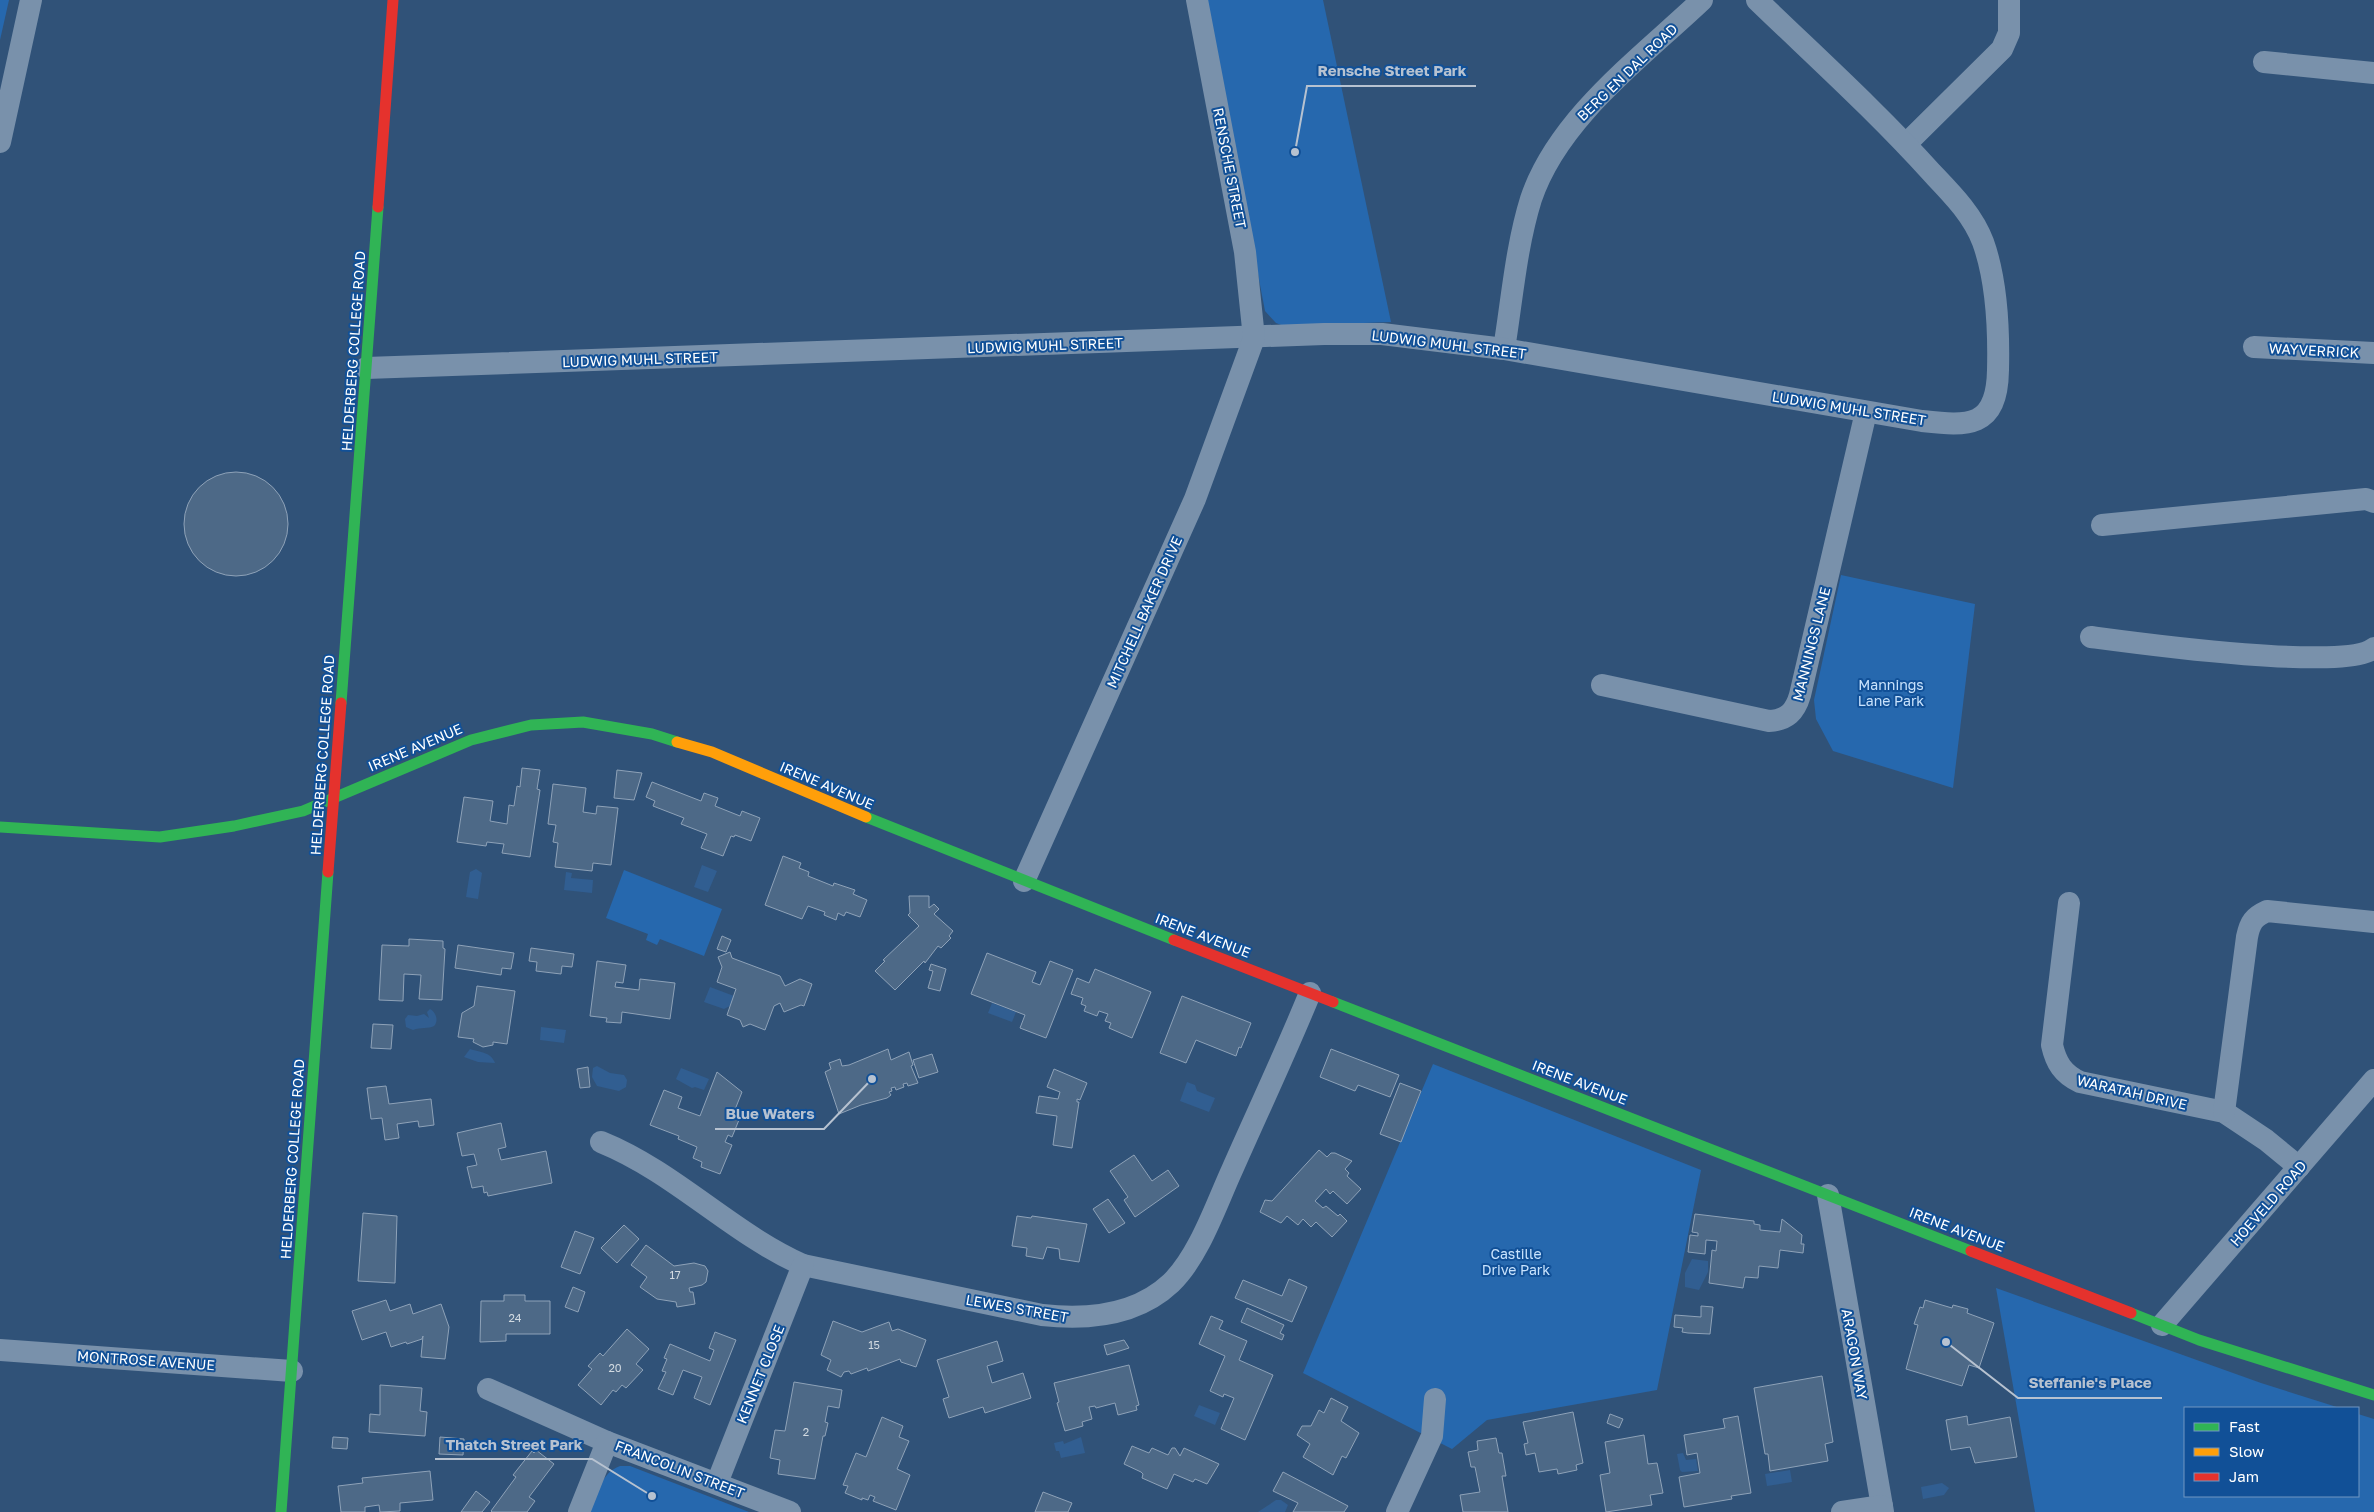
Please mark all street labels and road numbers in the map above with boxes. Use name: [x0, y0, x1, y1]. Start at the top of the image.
street label: BERG EN DAL ROAD: [1573, 20, 1681, 124]
street label: RENSCHE STREET: [1210, 106, 1250, 230]
street label: HELDERBERG COLLEGE ROAD: [338, 250, 368, 452]
street label: LUDWIG MUHL STREET: [1371, 326, 1528, 362]
street label: LUDWIG MUHL STREET: [967, 334, 1124, 356]
street label: WAYVERRICK: [2268, 339, 2360, 361]
street label: LUDWIG MUHL STREET: [562, 348, 719, 370]
street label: LUDWIG MUHL STREET: [1771, 387, 1928, 429]
street label: MITCHELL BAKER DRIVE: [1103, 533, 1185, 691]
street label: MANNINGS LANE: [1789, 585, 1833, 703]
street label: HELDERBERG COLLEGE ROAD: [307, 654, 337, 856]
street label: IRENE AVENUE: [365, 720, 465, 774]
street label: IRENE AVENUE: [777, 758, 877, 812]
street label: IRENE AVENUE: [1153, 909, 1253, 961]
street label: IRENE AVENUE: [1530, 1056, 1630, 1108]
street label: HELDERBERG COLLEGE ROAD: [277, 1058, 307, 1260]
street label: WARATAH DRIVE: [2075, 1071, 2189, 1113]
street label: HOEVELD ROAD: [2226, 1157, 2310, 1249]
street label: IRENE AVENUE: [1907, 1203, 2007, 1255]
street label: LEWES STREET: [964, 1291, 1070, 1325]
street label: ARAGON WAY: [1839, 1307, 1871, 1401]
street label: KENNET CLOSE: [732, 1322, 788, 1426]
street label: MONTROSE AVENUE: [77, 1347, 215, 1373]
street label: FRANCOLIN STREET: [613, 1436, 747, 1502]

